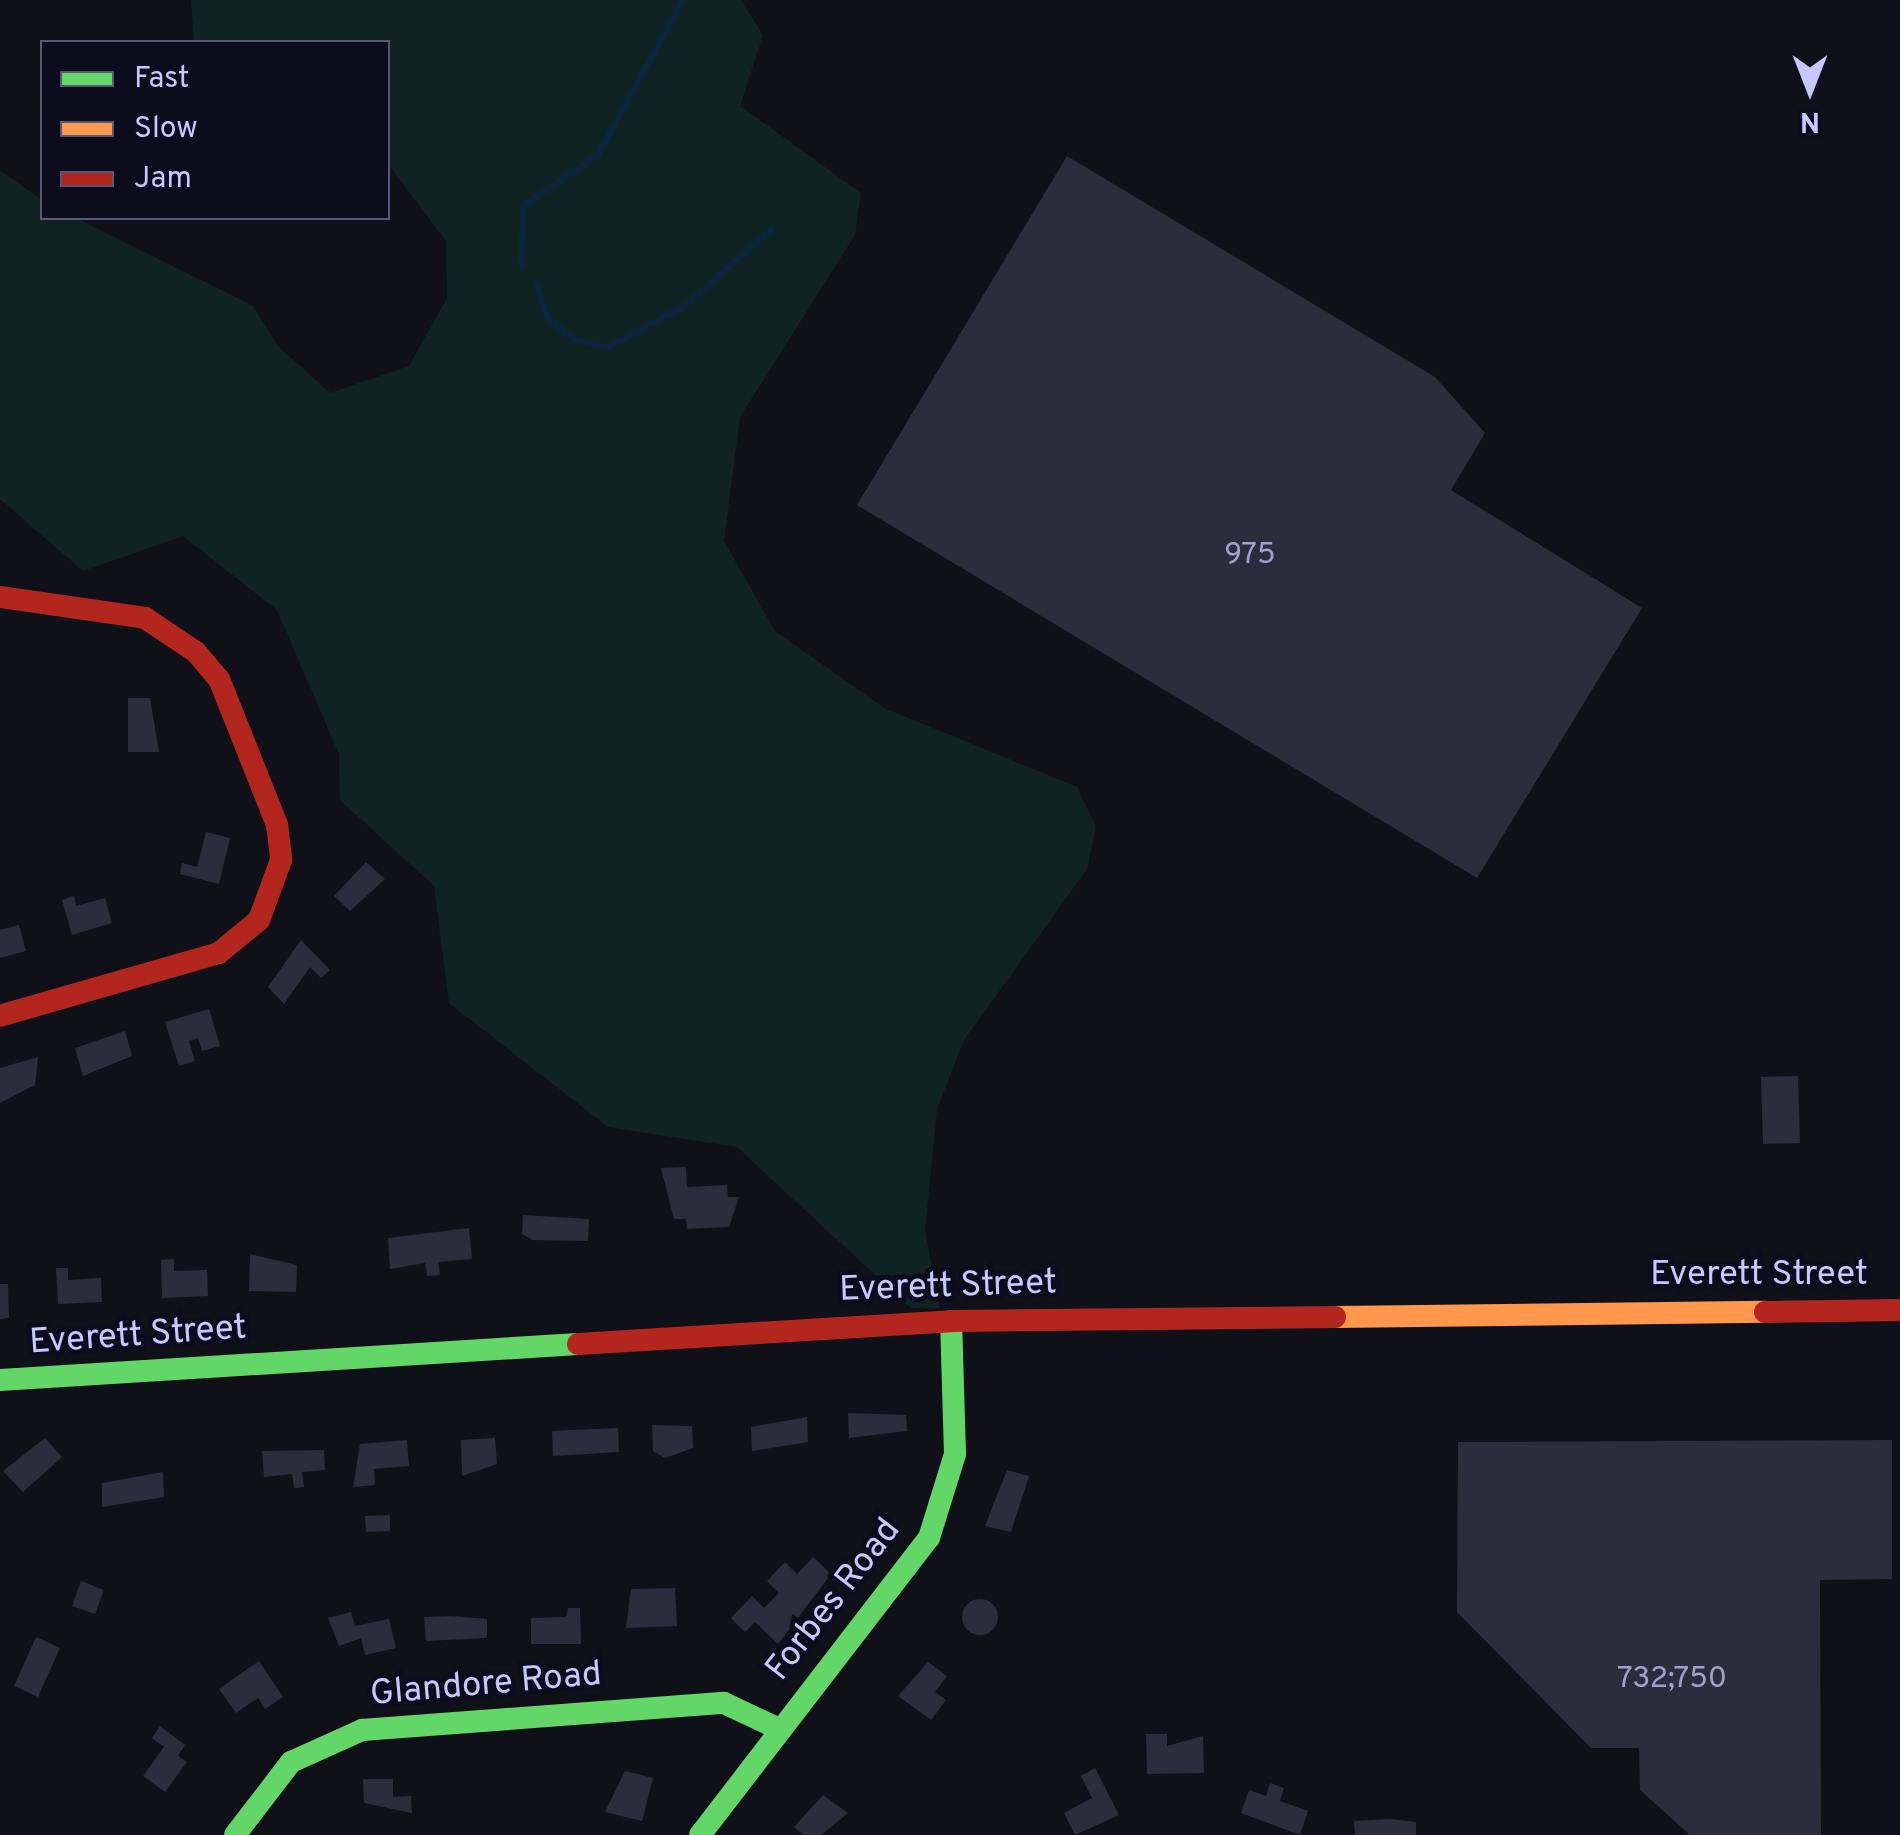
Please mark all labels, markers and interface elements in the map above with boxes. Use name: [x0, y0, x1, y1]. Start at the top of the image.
legend: [40, 40, 390, 220]
north arrow: [1760, 40, 1860, 140]
text: Fast: [134, 61, 189, 98]
text: N: [1800, 102, 1820, 138]
text: Slow: [134, 111, 198, 148]
text: Jam: [134, 161, 192, 198]
house number: 975: [1224, 538, 1276, 574]
street label: Everett Street: [1650, 1254, 1868, 1296]
street label: Everett Street: [838, 1262, 1058, 1312]
street label: Everett Street: [28, 1307, 248, 1365]
street label: Forbes Road: [758, 1511, 910, 1689]
street label: Glandore Road: [369, 1654, 603, 1716]
house number: 732;750: [1617, 1662, 1727, 1698]

